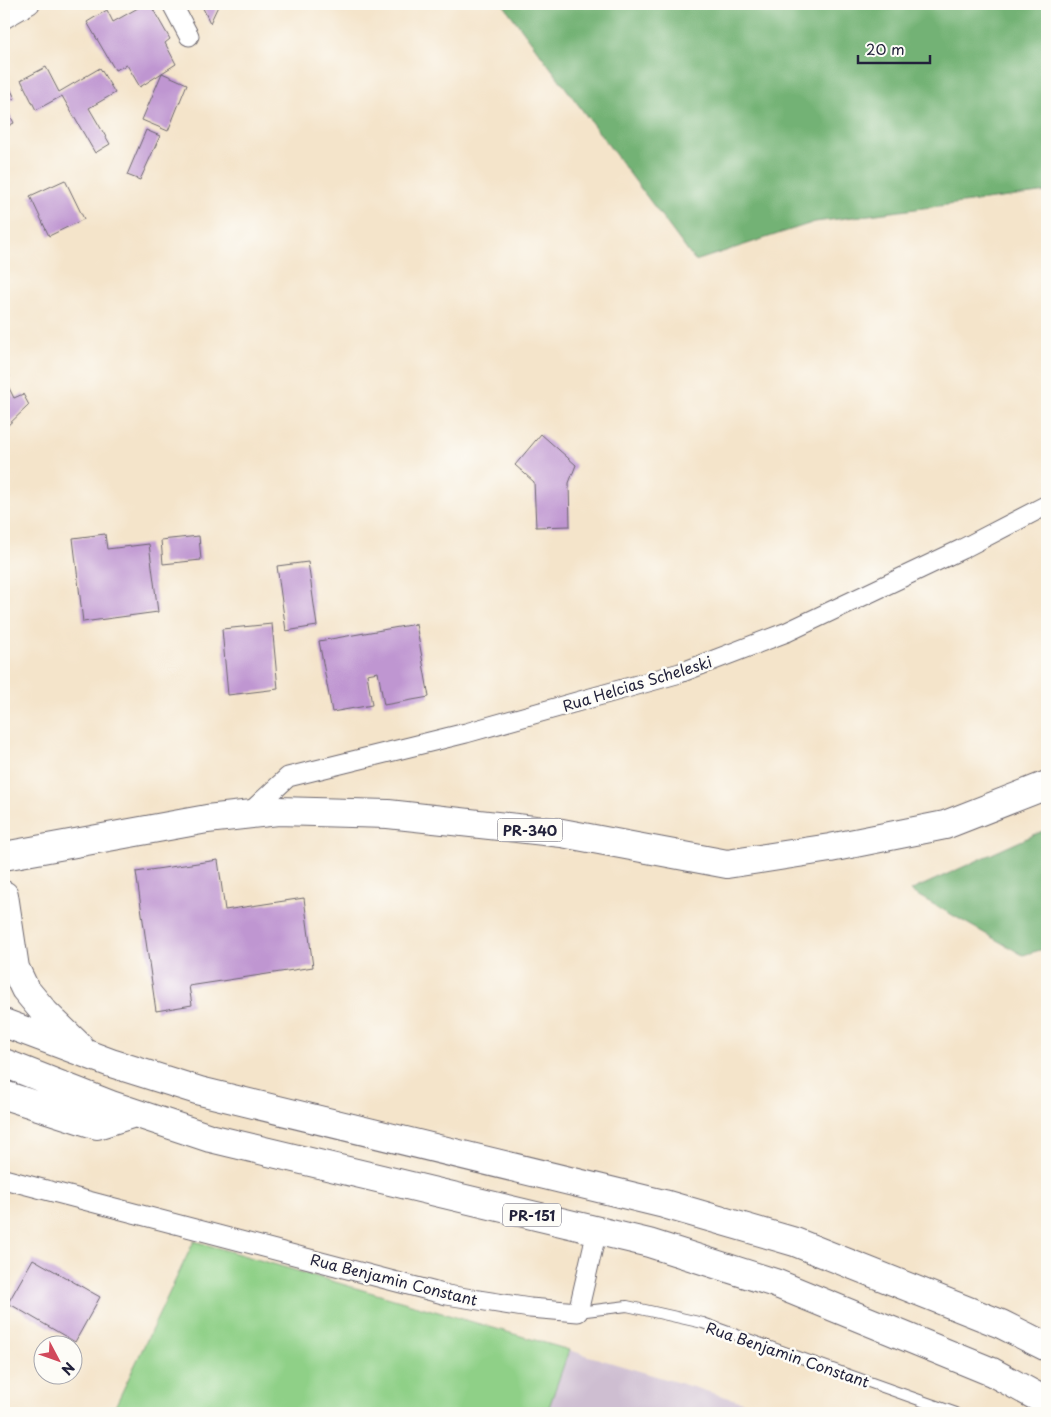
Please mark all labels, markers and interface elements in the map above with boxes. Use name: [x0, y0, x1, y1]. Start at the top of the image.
scale bar: [858, 32, 931, 64]
text: 20 m: [866, 37, 905, 60]
street label: Rua Helcias Scheleski: [559, 649, 715, 717]
road number: PR-340: [498, 818, 562, 842]
road number: PR-151: [503, 1204, 561, 1226]
street label: Rua Benjamin Constant: [308, 1247, 480, 1311]
street label: Rua Benjamin Constant: [703, 1315, 873, 1393]
north arrow: [32, 1334, 82, 1384]
text: N: [57, 1358, 80, 1380]

